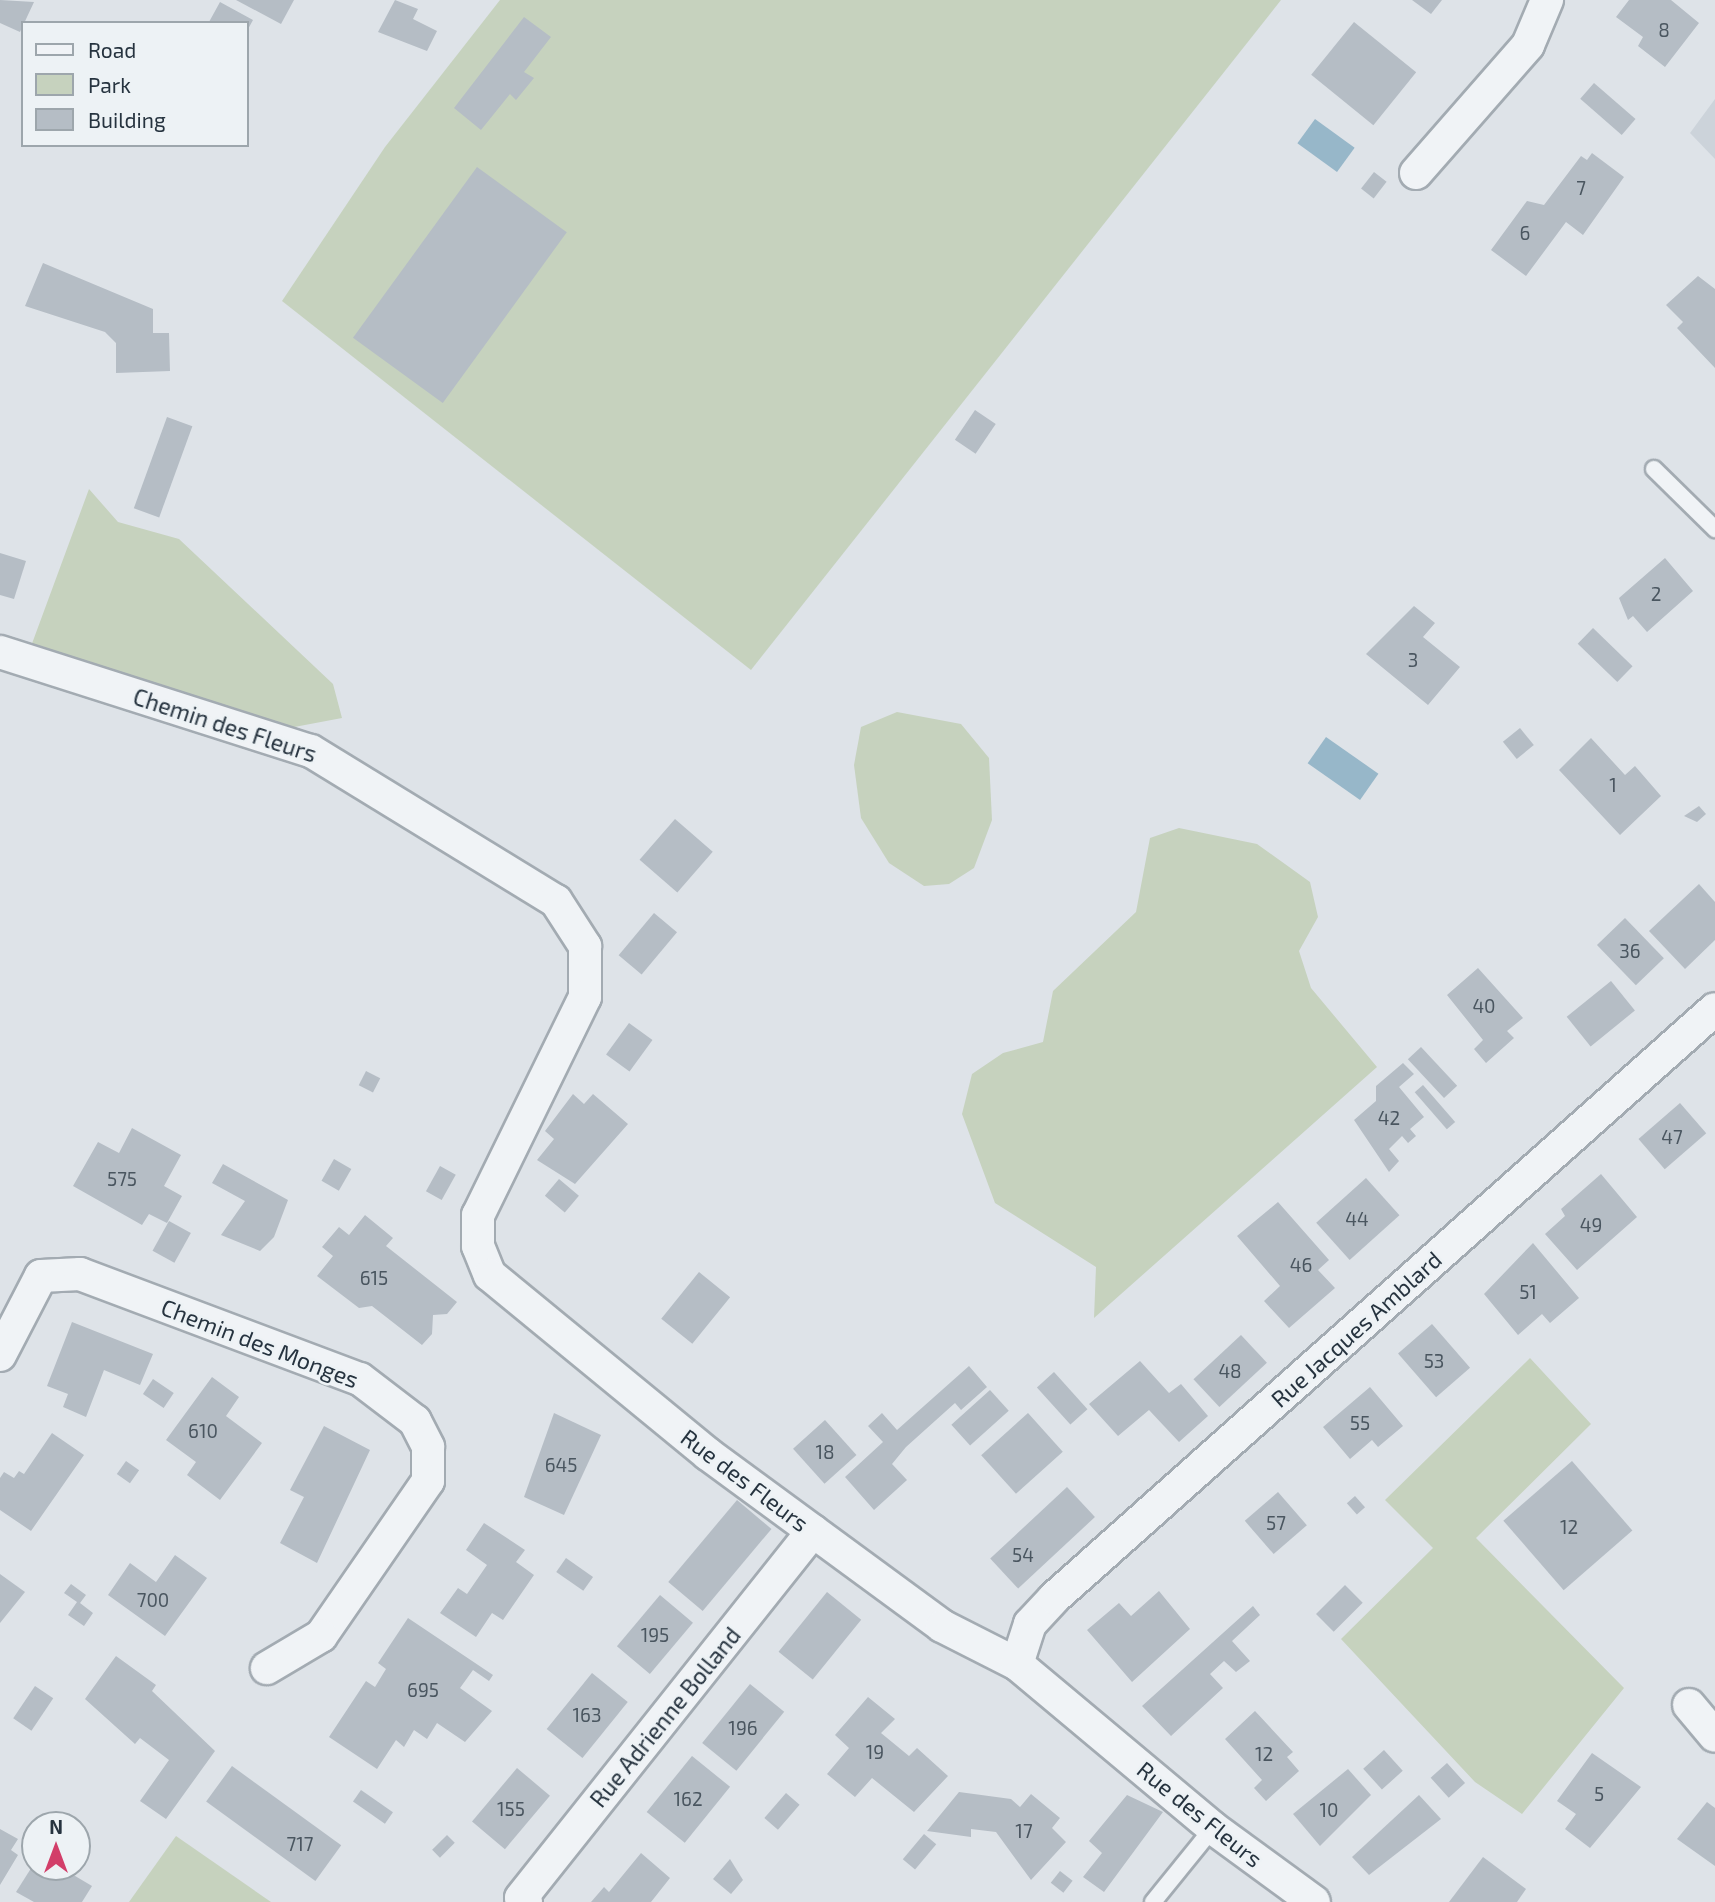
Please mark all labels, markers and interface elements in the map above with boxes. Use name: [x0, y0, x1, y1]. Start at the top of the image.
house number: 8: [1658, 19, 1670, 41]
legend: [21, 21, 248, 147]
text: Road: [88, 37, 136, 62]
text: Park: [88, 72, 131, 97]
text: Building: [88, 107, 166, 132]
house number: 7: [1576, 177, 1586, 199]
house number: 6: [1520, 222, 1530, 244]
house number: 2: [1651, 583, 1661, 605]
house number: 3: [1408, 649, 1418, 671]
street label: Chemin des Fleurs: [130, 682, 320, 768]
house number: 1: [1609, 774, 1617, 796]
house number: 36: [1619, 940, 1641, 962]
house number: 40: [1472, 995, 1496, 1017]
house number: 42: [1378, 1107, 1400, 1129]
house number: 47: [1661, 1126, 1683, 1148]
house number: 575: [107, 1168, 137, 1190]
house number: 44: [1345, 1208, 1369, 1230]
house number: 49: [1580, 1214, 1602, 1236]
street label: Rue Jacques Amblard: [1265, 1245, 1447, 1413]
house number: 46: [1290, 1254, 1312, 1276]
house number: 615: [360, 1267, 388, 1289]
house number: 51: [1519, 1281, 1537, 1303]
street label: Chemin des Monges: [158, 1293, 362, 1393]
house number: 53: [1424, 1350, 1444, 1372]
house number: 48: [1218, 1360, 1242, 1382]
house number: 55: [1350, 1412, 1370, 1434]
house number: 610: [188, 1420, 218, 1442]
street label: Rue des Fleurs: [676, 1423, 814, 1537]
house number: 18: [815, 1441, 835, 1463]
house number: 645: [545, 1454, 577, 1476]
house number: 57: [1266, 1512, 1286, 1534]
house number: 12: [1560, 1516, 1578, 1538]
house number: 54: [1012, 1544, 1034, 1566]
house number: 700: [137, 1589, 169, 1611]
street label: Rue Adrienne Bolland: [584, 1621, 746, 1813]
house number: 195: [641, 1624, 669, 1646]
house number: 695: [407, 1679, 439, 1701]
house number: 163: [573, 1704, 601, 1726]
house number: 196: [728, 1717, 758, 1739]
house number: 19: [866, 1741, 884, 1763]
house number: 12: [1255, 1743, 1273, 1765]
street label: Rue des Fleurs: [1132, 1755, 1268, 1873]
house number: 5: [1594, 1783, 1604, 1805]
house number: 162: [673, 1788, 703, 1810]
house number: 155: [497, 1798, 525, 1820]
house number: 10: [1319, 1799, 1339, 1821]
north arrow: [21, 1811, 91, 1881]
text: N: [49, 1815, 63, 1838]
house number: 17: [1015, 1820, 1033, 1842]
house number: 717: [286, 1833, 314, 1855]

